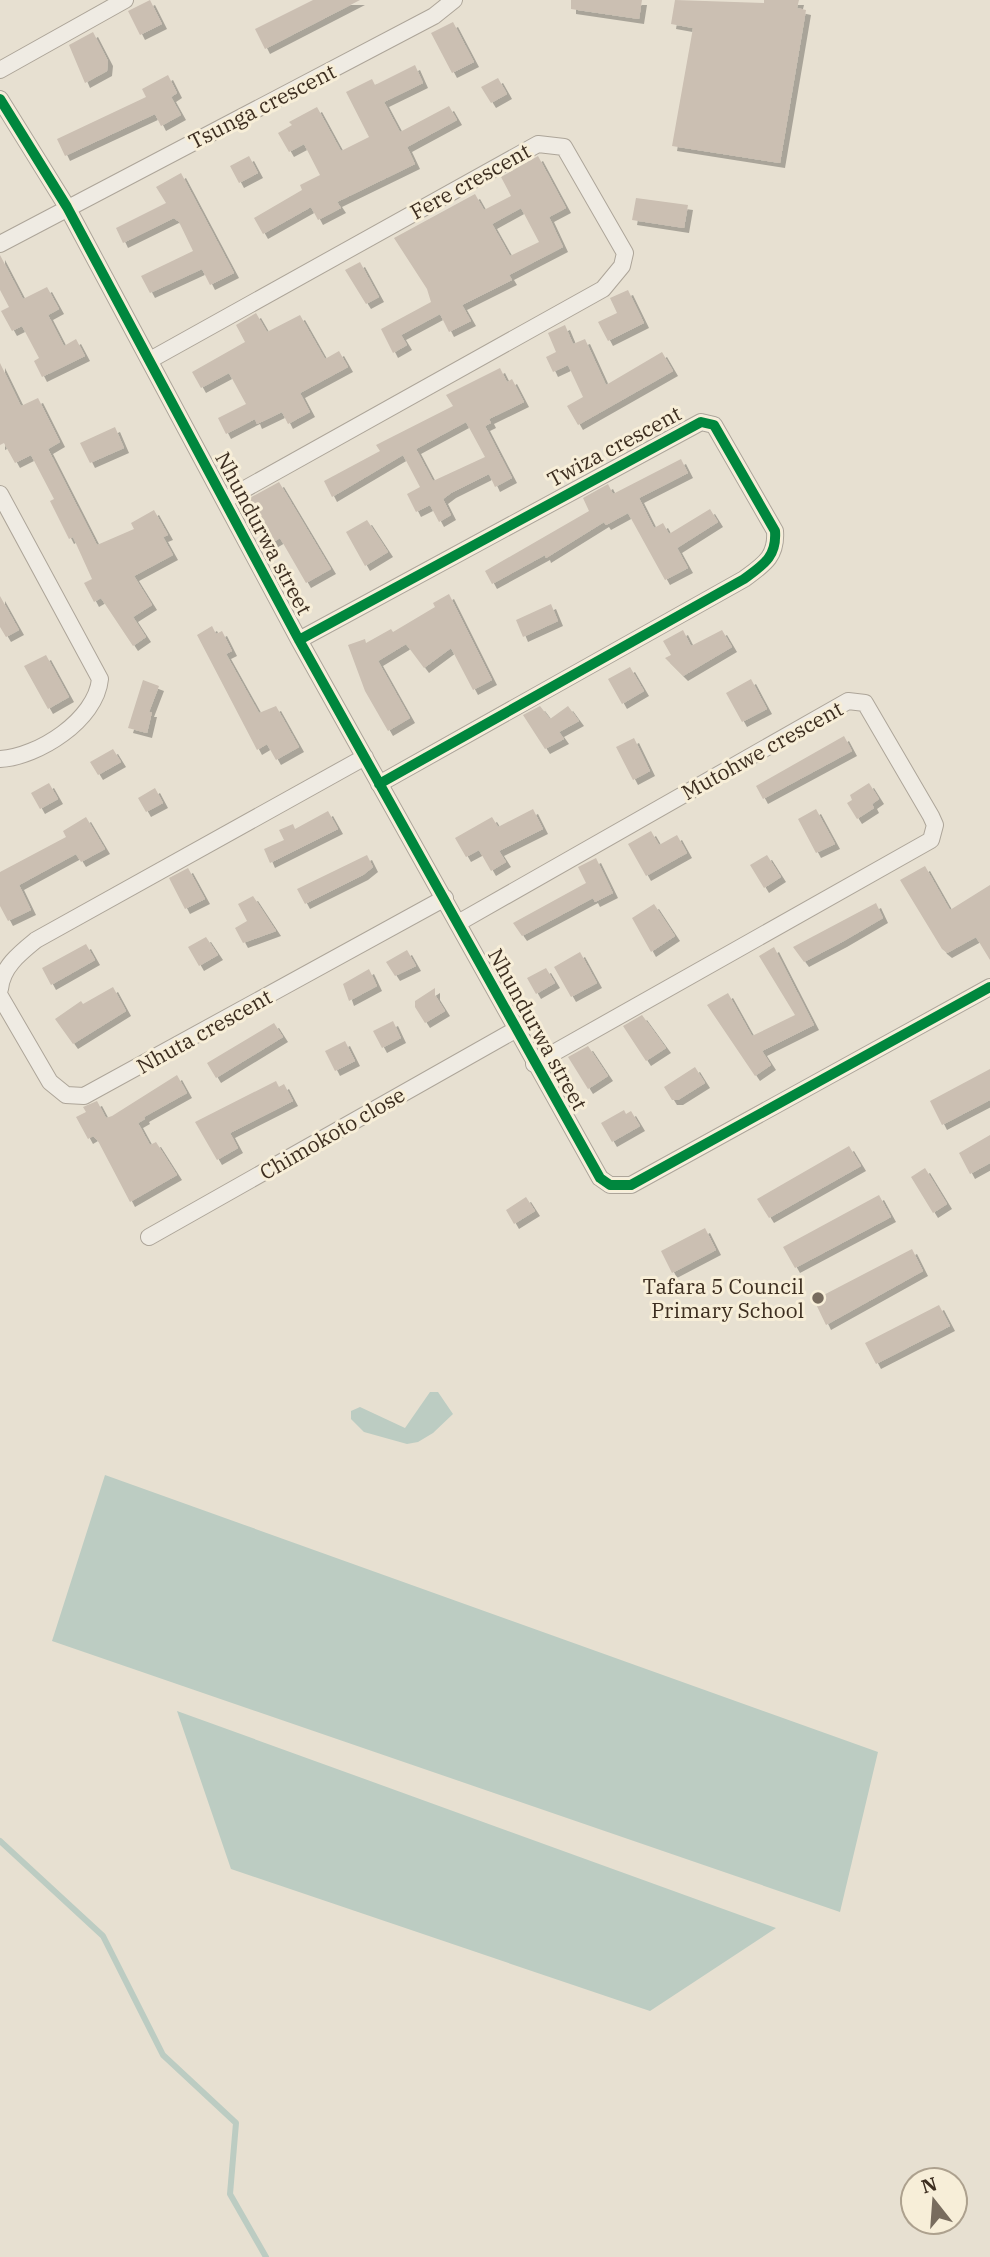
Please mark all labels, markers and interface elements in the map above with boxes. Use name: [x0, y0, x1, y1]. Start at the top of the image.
street label: Tsunga crescent: [184, 57, 340, 155]
street label: Fere crescent: [405, 136, 535, 226]
street label: Twiza crescent: [542, 399, 686, 493]
street label: Nhundurwa street: [209, 447, 319, 619]
street label: Mutohwe crescent: [676, 694, 848, 806]
street label: Nhundurwa street: [482, 943, 594, 1115]
street label: Nhuta crescent: [131, 982, 277, 1080]
street label: Chimokoto close: [254, 1080, 410, 1186]
place label: Tafara 5 Council Primary School: [643, 1272, 804, 1324]
marker: Tafara 5 Council Primary School: [810, 1290, 826, 1306]
north arrow: [899, 2166, 969, 2236]
text: N: [918, 2171, 940, 2198]

